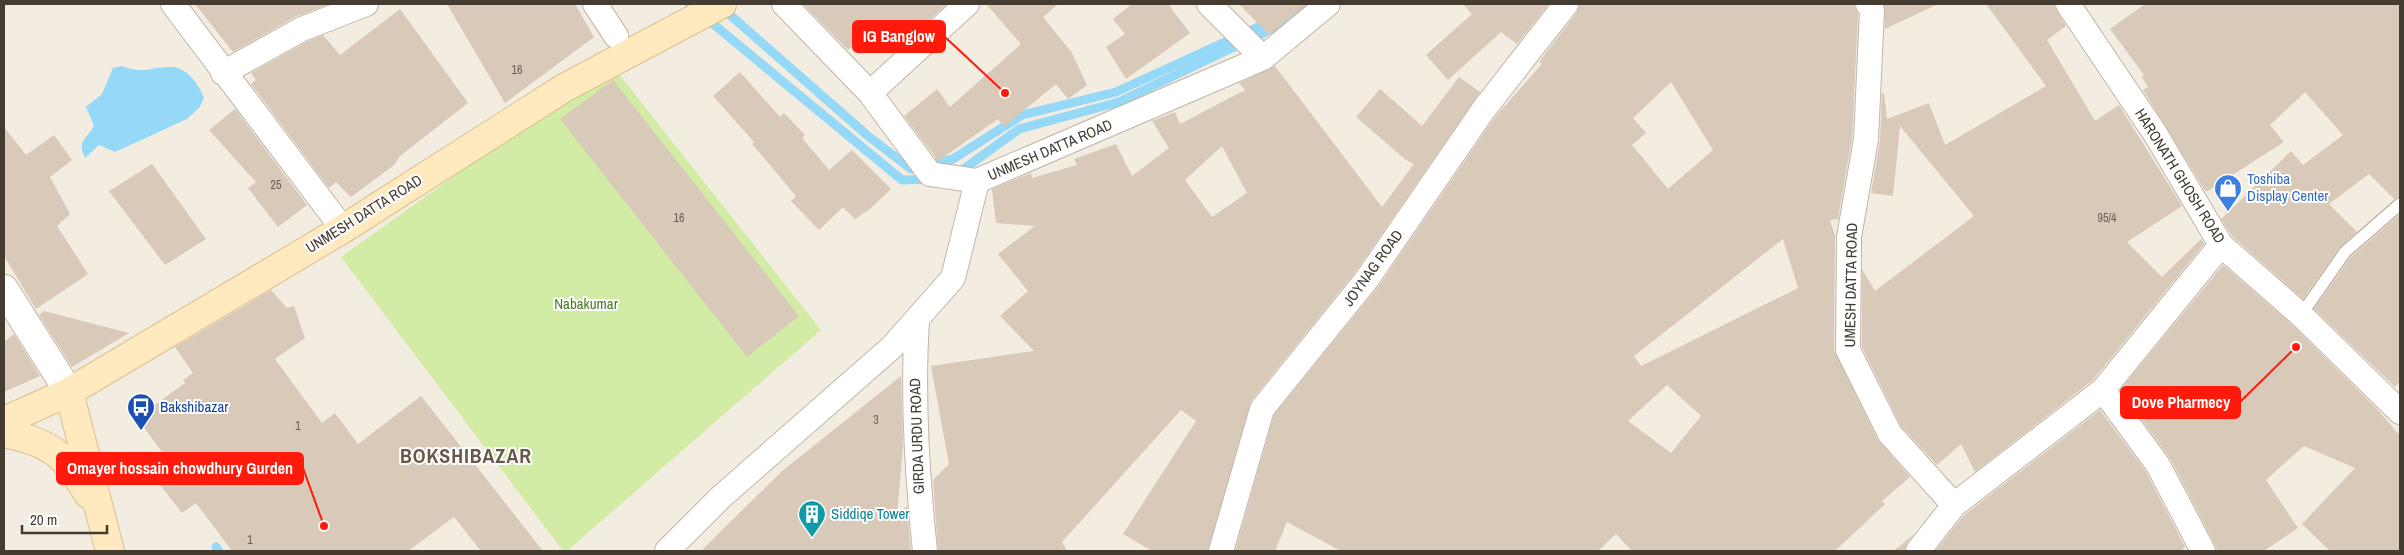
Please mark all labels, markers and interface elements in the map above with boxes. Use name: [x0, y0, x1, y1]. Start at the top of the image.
callout: IG Banglow: [853, 21, 945, 52]
text: IG Banglow: [863, 25, 936, 47]
house number: 16: [512, 62, 522, 78]
street label: HARONATH GHOSH ROAD: [2130, 104, 2231, 247]
street label: UNMESH DATTA ROAD: [984, 114, 1115, 185]
place label: Toshiba Display Center: [2247, 168, 2328, 206]
street label: UNMESH DATTA ROAD: [302, 169, 426, 258]
shop icon: Toshiba Display Center: [2213, 173, 2243, 212]
house number: 25: [271, 177, 282, 193]
house number: 16: [674, 210, 684, 226]
house number: 95/4: [2097, 210, 2117, 226]
street label: UMESH DATTA ROAD: [1839, 222, 1862, 347]
street label: JOYNAG ROAD: [1338, 225, 1407, 310]
park label: Nabakumar: [554, 293, 618, 314]
street label: GIRDA URDU ROAD: [904, 377, 929, 494]
callout: Dove Pharmecy: [2121, 387, 2240, 418]
text: Dove Pharmecy: [2132, 391, 2231, 413]
bus stop icon: Bakshibazar: [126, 392, 156, 431]
place label: Bakshibazar: [160, 396, 228, 417]
house number: 3: [873, 412, 879, 428]
house number: 1: [295, 418, 301, 434]
district label: BOKSHIBAZAR: [400, 442, 532, 469]
callout: Omayer hossain chowdhury Gurden: [57, 453, 303, 484]
text: Omayer hossain chowdhury Gurden: [67, 457, 293, 479]
building icon: Siddiqe Tower: [797, 499, 827, 538]
scale bar: [22, 502, 108, 534]
place label: Siddiqe Tower: [831, 503, 909, 524]
text: 20 m: [30, 509, 57, 530]
house number: 1: [247, 532, 253, 548]

